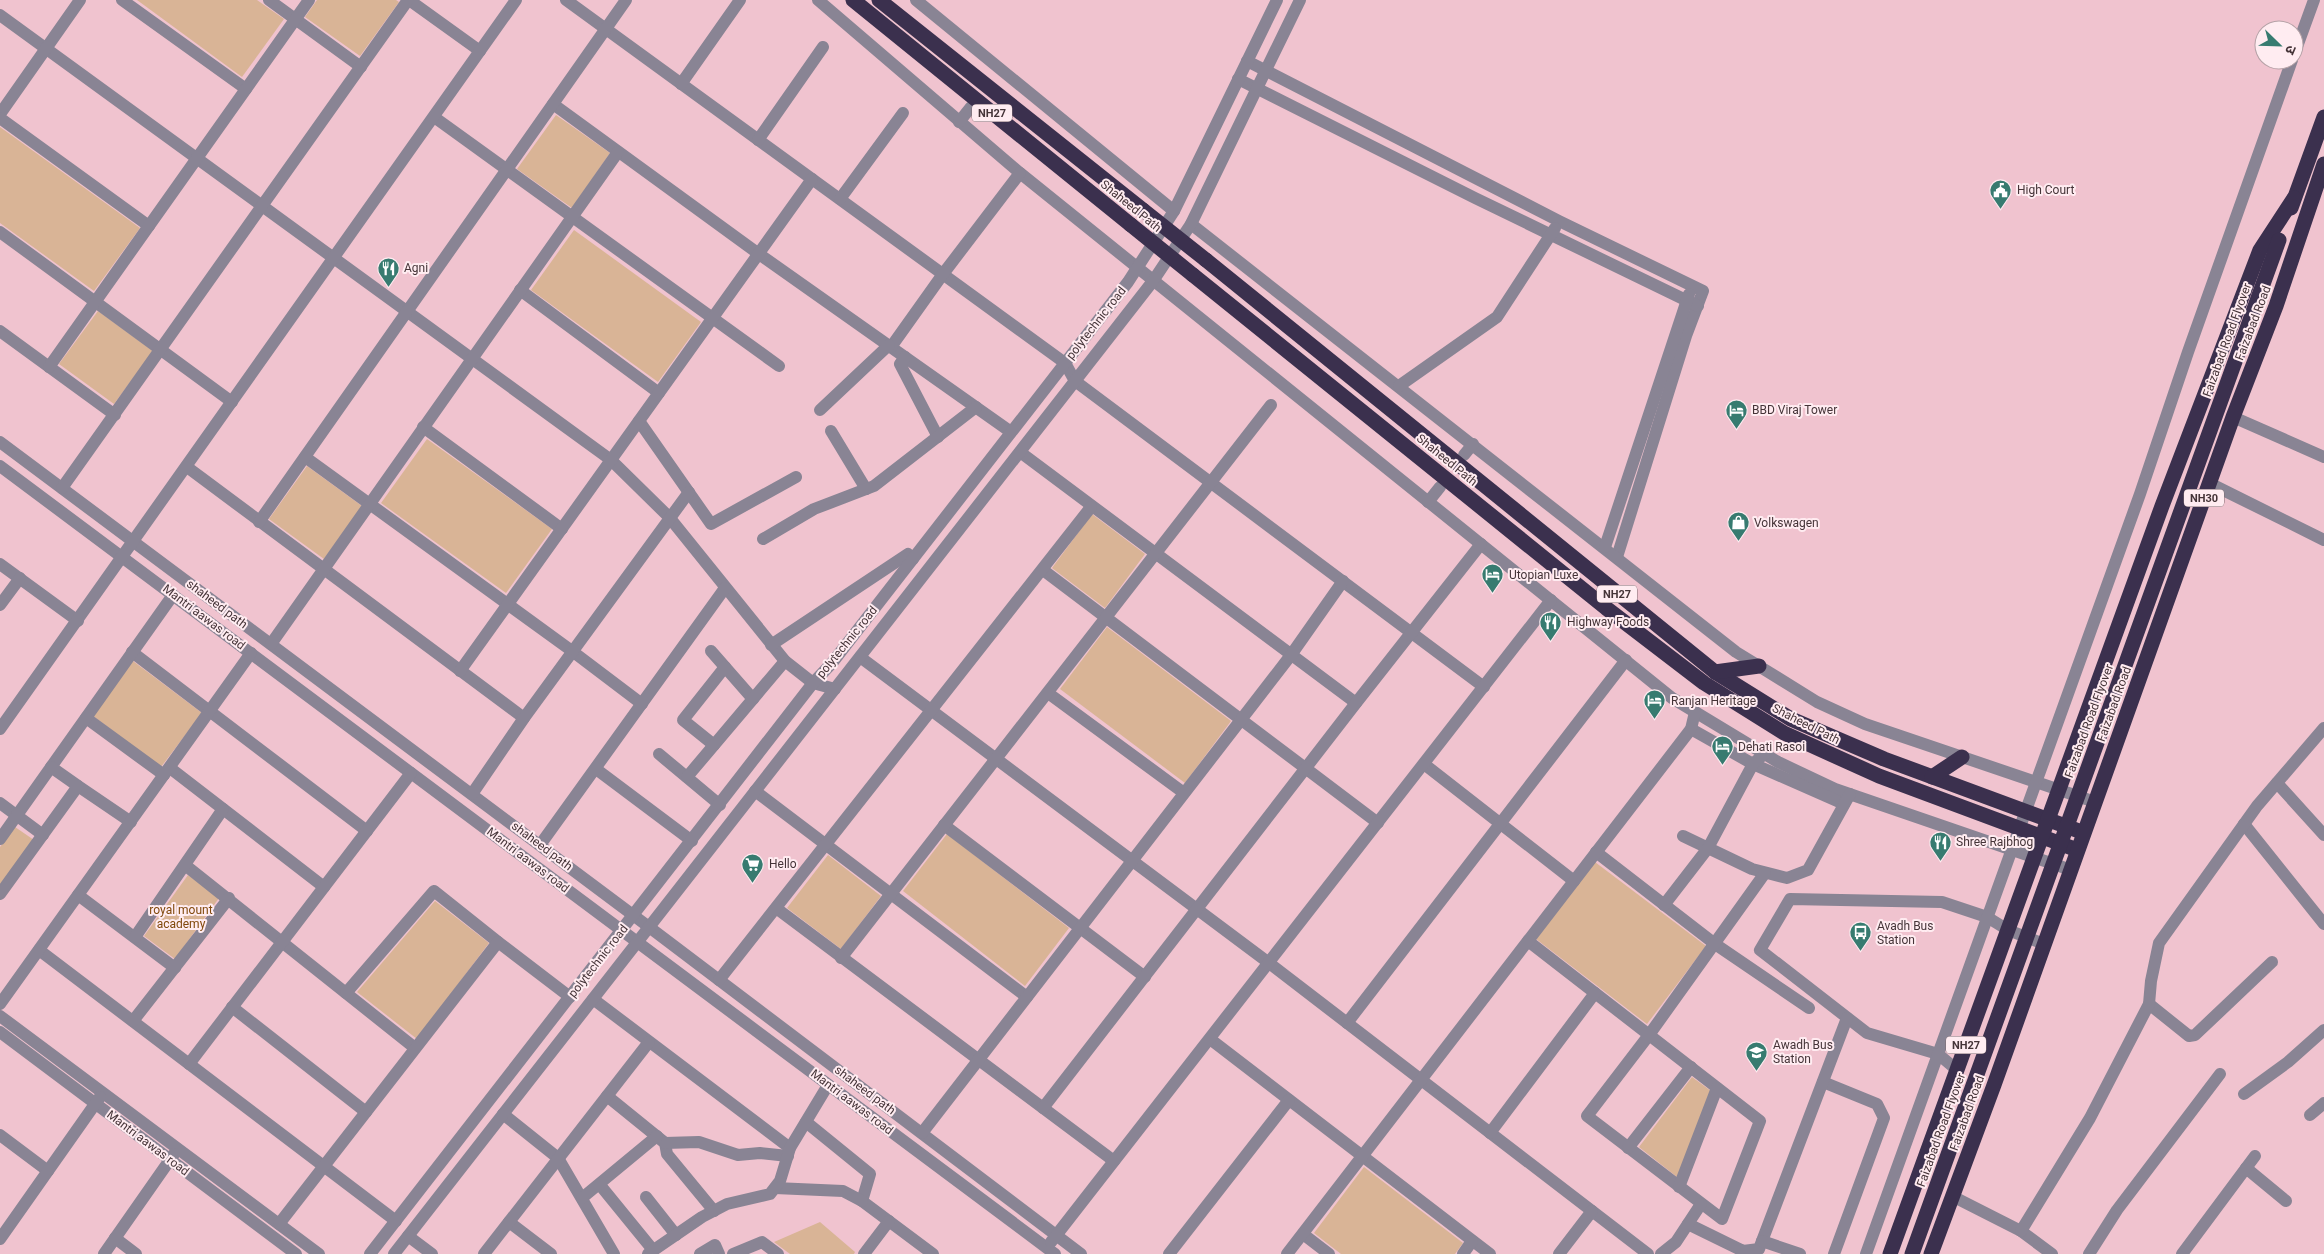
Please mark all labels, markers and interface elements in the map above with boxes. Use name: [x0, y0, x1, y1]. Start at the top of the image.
north arrow: [2254, 20, 2304, 70]
text: उ: [2282, 43, 2300, 58]
road number: NH27: [972, 105, 1012, 122]
street label: Shaheed Path: [1098, 177, 1164, 235]
public building icon: High Court: [1989, 178, 2013, 209]
place label: High Court: [2017, 183, 2074, 197]
restaurant icon: Agni: [376, 256, 400, 287]
place label: Agni: [404, 261, 428, 275]
street label: Faizabad Road Flyover: [2200, 281, 2254, 399]
street label: polytechnic road: [1063, 284, 1129, 362]
street label: Faizabad Road: [2232, 284, 2274, 362]
hotel icon: BBD Viraj Tower: [1724, 398, 1748, 429]
place label: BBD Viraj Tower: [1752, 403, 1837, 417]
street label: Shaheed Path: [1414, 431, 1480, 489]
road number: NH30: [2184, 489, 2224, 506]
shop icon: Volkswagen: [1726, 511, 1750, 542]
place label: Volkswagen: [1754, 516, 1819, 530]
hotel icon: Utopian Luxe: [1481, 563, 1505, 594]
place label: Utopian Luxe: [1509, 568, 1578, 582]
street label: shaheed path: [184, 577, 250, 631]
street label: Mantri aawas road: [160, 582, 248, 652]
road number: NH27: [1597, 586, 1637, 602]
street label: polytechnic road: [814, 603, 880, 681]
restaurant icon: Highway Foods: [1539, 610, 1563, 641]
place label: Highway Foods: [1567, 615, 1649, 629]
street label: Faizabad Road Flyover: [2062, 662, 2116, 780]
street label: Faizabad Road: [2094, 665, 2134, 743]
hotel icon: Ranjan Heritage: [1643, 689, 1667, 720]
place label: Ranjan Heritage: [1671, 694, 1756, 708]
street label: Shaheed Path: [1770, 701, 1842, 747]
hotel icon: Dehati Rasoi: [1710, 735, 1734, 766]
place label: Dehati Rasoi: [1738, 740, 1805, 754]
street label: shaheed path: [509, 819, 575, 873]
street label: Mantri aawas road: [484, 825, 572, 895]
restaurant icon: Shree Rajbhog: [1928, 830, 1952, 861]
place label: Shree Rajbhog: [1956, 835, 2033, 849]
supermarket icon: Hello: [741, 852, 765, 883]
place label: Hello: [769, 857, 797, 871]
park label: royal mount academy: [149, 903, 213, 931]
place label: Avadh Bus Station: [1877, 919, 1933, 947]
bus stop icon: Avadh Bus Station: [1849, 921, 1873, 952]
street label: polytechnic road: [565, 922, 631, 1000]
road number: NH27: [1946, 1036, 1986, 1054]
place label: Awadh Bus Station: [1773, 1038, 1833, 1066]
school or university icon: Awadh Bus Station: [1745, 1040, 1769, 1071]
street label: shaheed path: [832, 1063, 898, 1117]
street label: Mantri aawas road: [808, 1067, 896, 1137]
street label: Faizabad Road Flyover: [1914, 1071, 1968, 1189]
street label: Faizabad Road: [1947, 1074, 1987, 1152]
street label: Mantri aawas road: [104, 1108, 192, 1178]

